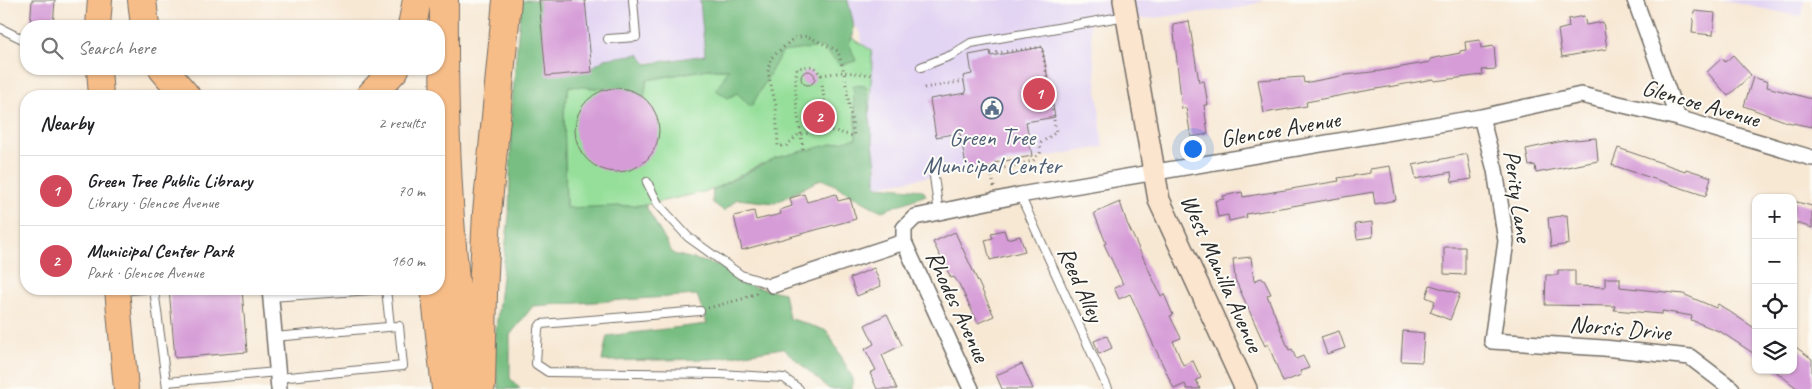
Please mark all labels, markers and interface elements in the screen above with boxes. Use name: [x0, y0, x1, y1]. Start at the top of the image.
search box: [20, 20, 445, 75]
icon: search: [38, 34, 66, 62]
text: Search here: [78, 36, 155, 60]
street label: Glencoe Avenue: [1639, 72, 1765, 135]
pin: 1: [1023, 75, 1055, 113]
public building icon: Green Tree Municipal Center: [980, 96, 1004, 120]
pin: 2: [803, 98, 835, 136]
street label: Glencoe Avenue: [1218, 103, 1344, 154]
text: Nearby: [40, 110, 93, 136]
text: 2 results: [378, 113, 425, 133]
place label: Green Tree Municipal Center: [923, 122, 1063, 180]
your location: [1180, 136, 1206, 162]
street label: Perity Lane: [1497, 148, 1540, 246]
text: Green Tree Public Library: [87, 169, 252, 193]
text: 1: [52, 181, 60, 201]
text: 70 m: [398, 181, 425, 201]
street label: West Manilla Avenue: [1174, 190, 1271, 358]
text: Library · Glencoe Avenue: [87, 193, 219, 213]
map controls: [1752, 194, 1797, 374]
button: +: [1752, 194, 1797, 239]
text: Municipal Center Park: [87, 239, 233, 263]
button: −: [1752, 239, 1797, 284]
street label: Reed Alley: [1051, 242, 1112, 328]
street label: Rhodes Avenue: [919, 246, 998, 368]
text: 2: [52, 251, 60, 271]
text: 160 m: [391, 251, 425, 271]
text: Park · Glencoe Avenue: [87, 263, 204, 283]
button: locate: [1752, 284, 1797, 329]
street label: Norsis Drive: [1568, 309, 1674, 348]
button: layers: [1752, 329, 1797, 374]

